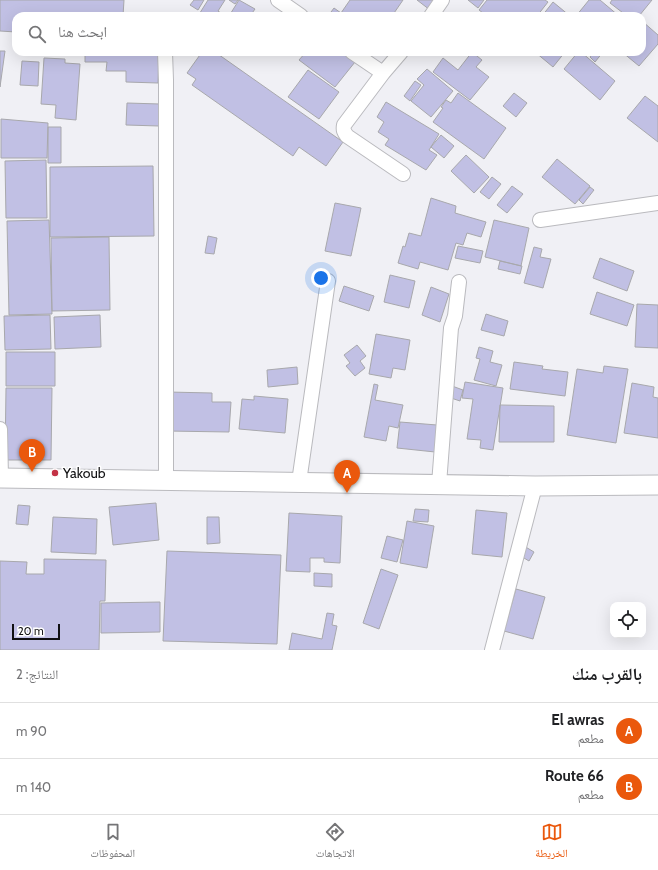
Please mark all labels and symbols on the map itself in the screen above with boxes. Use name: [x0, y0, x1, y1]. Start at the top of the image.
your location: [311, 268, 331, 288]
pin: B: [19, 439, 45, 472]
pin: A: [334, 460, 360, 493]
place label: Yakoub: [62, 464, 106, 482]
marker: Yakoub: [50, 468, 60, 478]
scale bar: [12, 622, 60, 641]

